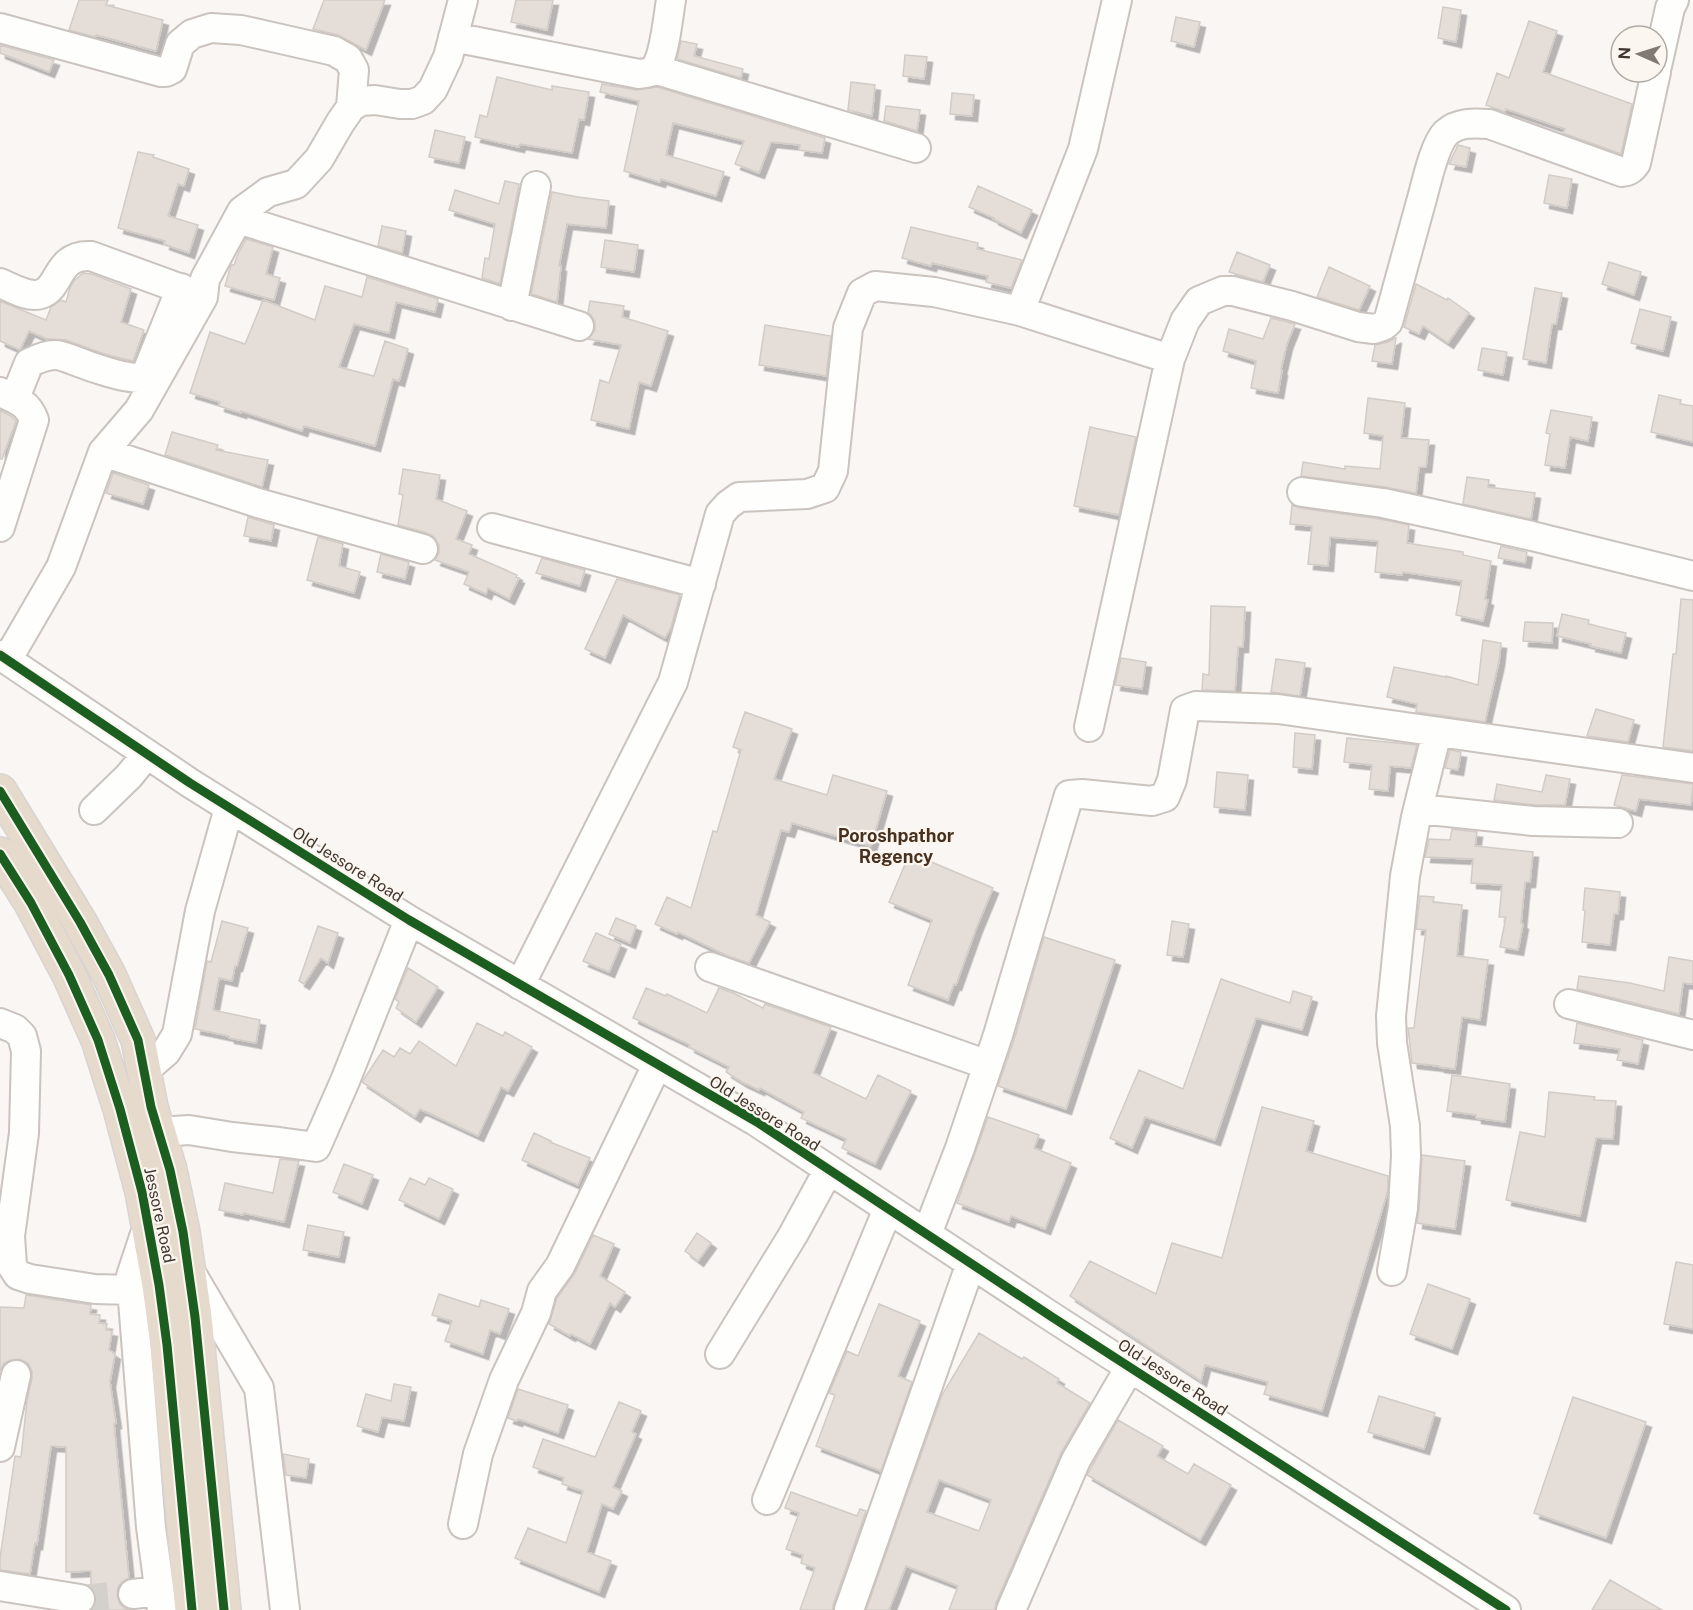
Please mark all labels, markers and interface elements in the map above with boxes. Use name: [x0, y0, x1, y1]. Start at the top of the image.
north arrow: [1609, 24, 1669, 84]
text: N: [1615, 46, 1634, 60]
street label: Old Jessore Road: [289, 823, 407, 906]
district label: Poroshpathor Regency: [838, 825, 955, 867]
street label: Old Jessore Road: [706, 1072, 824, 1155]
street label: Jessore Road: [140, 1166, 179, 1265]
street label: Old Jessore Road: [1114, 1335, 1231, 1420]

